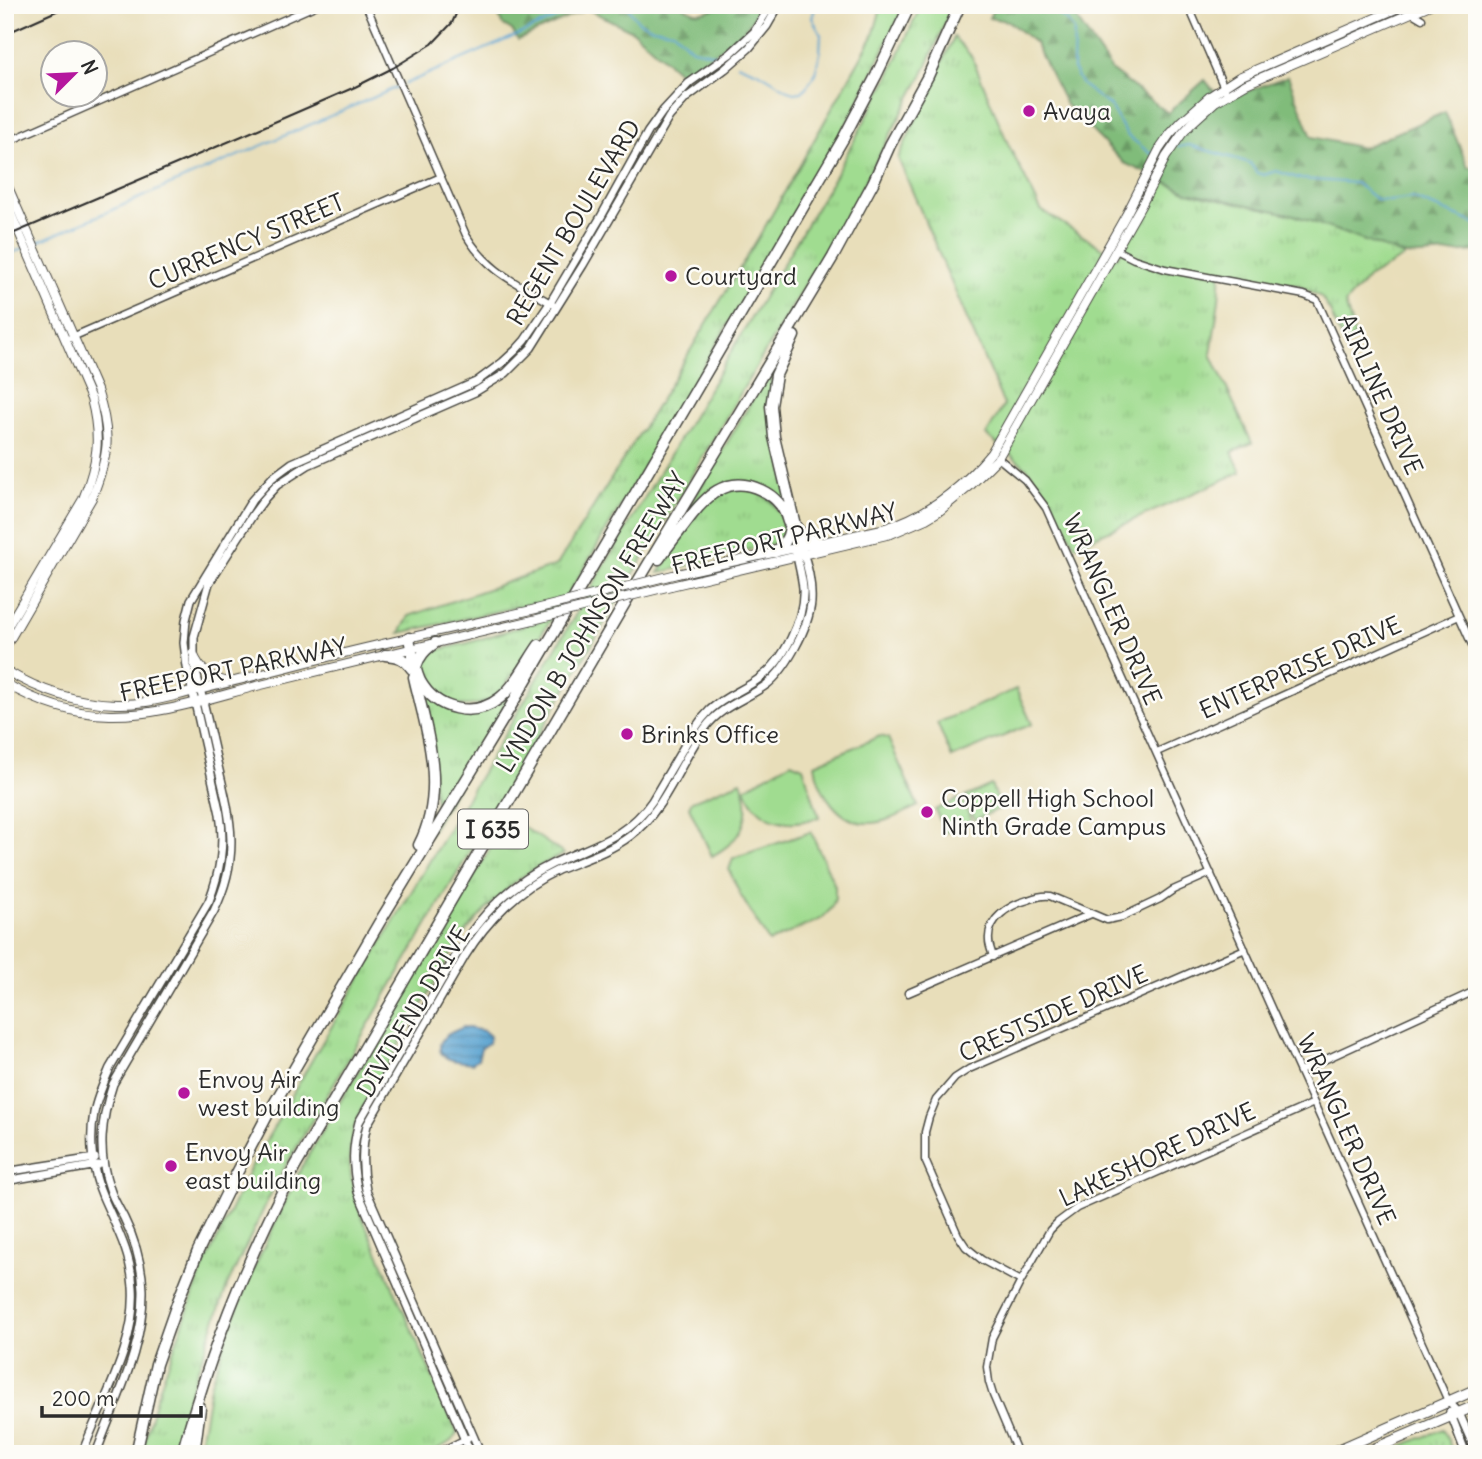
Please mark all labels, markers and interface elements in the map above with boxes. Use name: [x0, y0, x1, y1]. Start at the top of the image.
north arrow: [38, 38, 108, 108]
text: N: [76, 56, 103, 78]
place label: Avaya: [1043, 96, 1111, 126]
marker: Avaya: [1021, 103, 1037, 119]
street label: REGENT BOULEVARD: [500, 113, 646, 331]
street label: CURRENCY STREET: [143, 186, 349, 296]
place label: Courtyard: [685, 261, 797, 291]
marker: Courtyard: [663, 268, 679, 284]
street label: AIRLINE DRIVE: [1332, 309, 1430, 479]
street label: LYNDON B JOHNSON FREEWAY: [489, 466, 693, 778]
street label: FREEPORT PARKWAY: [668, 495, 900, 581]
street label: WRANGLER DRIVE: [1057, 509, 1169, 709]
street label: ENTERPRISE DRIVE: [1194, 609, 1406, 725]
street label: FREEPORT PARKWAY: [117, 630, 349, 708]
place label: Brinks Office: [641, 719, 779, 749]
marker: Brinks Office: [619, 726, 635, 742]
place label: Coppell High School Ninth Grade Campus: [941, 783, 1166, 841]
marker: Coppell High School Ninth Grade Campus: [919, 804, 935, 820]
road number: I 635: [458, 810, 528, 848]
street label: DIVIDEND DRIVE: [350, 920, 476, 1102]
street label: CRESTSIDE DRIVE: [954, 958, 1152, 1068]
street label: WRANGLER DRIVE: [1291, 1029, 1403, 1229]
place label: Envoy Air west building: [198, 1064, 339, 1122]
marker: Envoy Air west building: [176, 1085, 192, 1101]
street label: LAKESHORE DRIVE: [1054, 1095, 1260, 1213]
place label: Envoy Air east building: [185, 1137, 321, 1195]
marker: Envoy Air east building: [163, 1158, 179, 1174]
scale bar: [42, 1375, 201, 1419]
text: 200 m: [52, 1385, 115, 1412]

